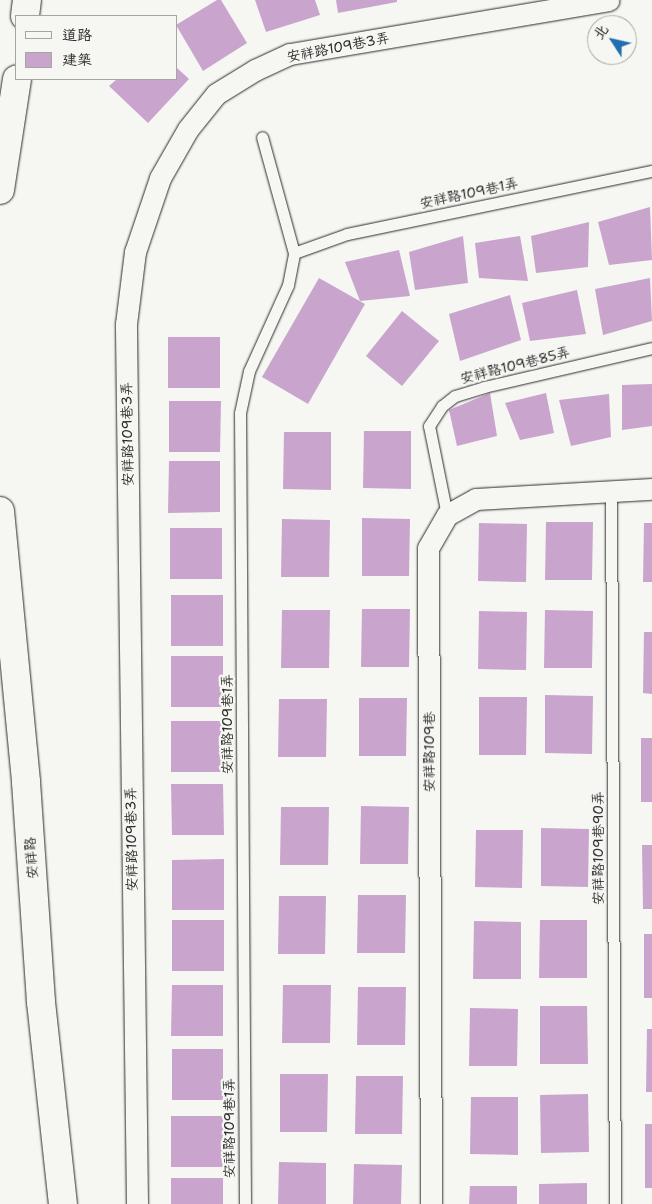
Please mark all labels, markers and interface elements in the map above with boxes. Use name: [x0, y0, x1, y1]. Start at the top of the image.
legend: [15, 15, 178, 80]
north arrow: [587, 15, 637, 65]
text: 北: [589, 21, 612, 43]
text: 道路: [62, 25, 92, 45]
street label: 安祥路109巷3弄: [285, 29, 391, 65]
text: 建築: [62, 50, 92, 70]
street label: 安祥路109巷1弄: [418, 174, 520, 212]
street label: 安祥路109巷85弄: [458, 343, 572, 387]
street label: 安祥路109巷3弄: [118, 382, 136, 486]
street label: 安祥路109巷1弄: [219, 674, 235, 774]
street label: 安祥路109巷: [421, 712, 437, 792]
street label: 安祥路109巷3弄: [122, 787, 140, 891]
street label: 安祥路109巷90弄: [590, 791, 606, 905]
street label: 安祥路: [21, 836, 41, 880]
street label: 安祥路109巷1弄: [221, 1078, 237, 1178]

